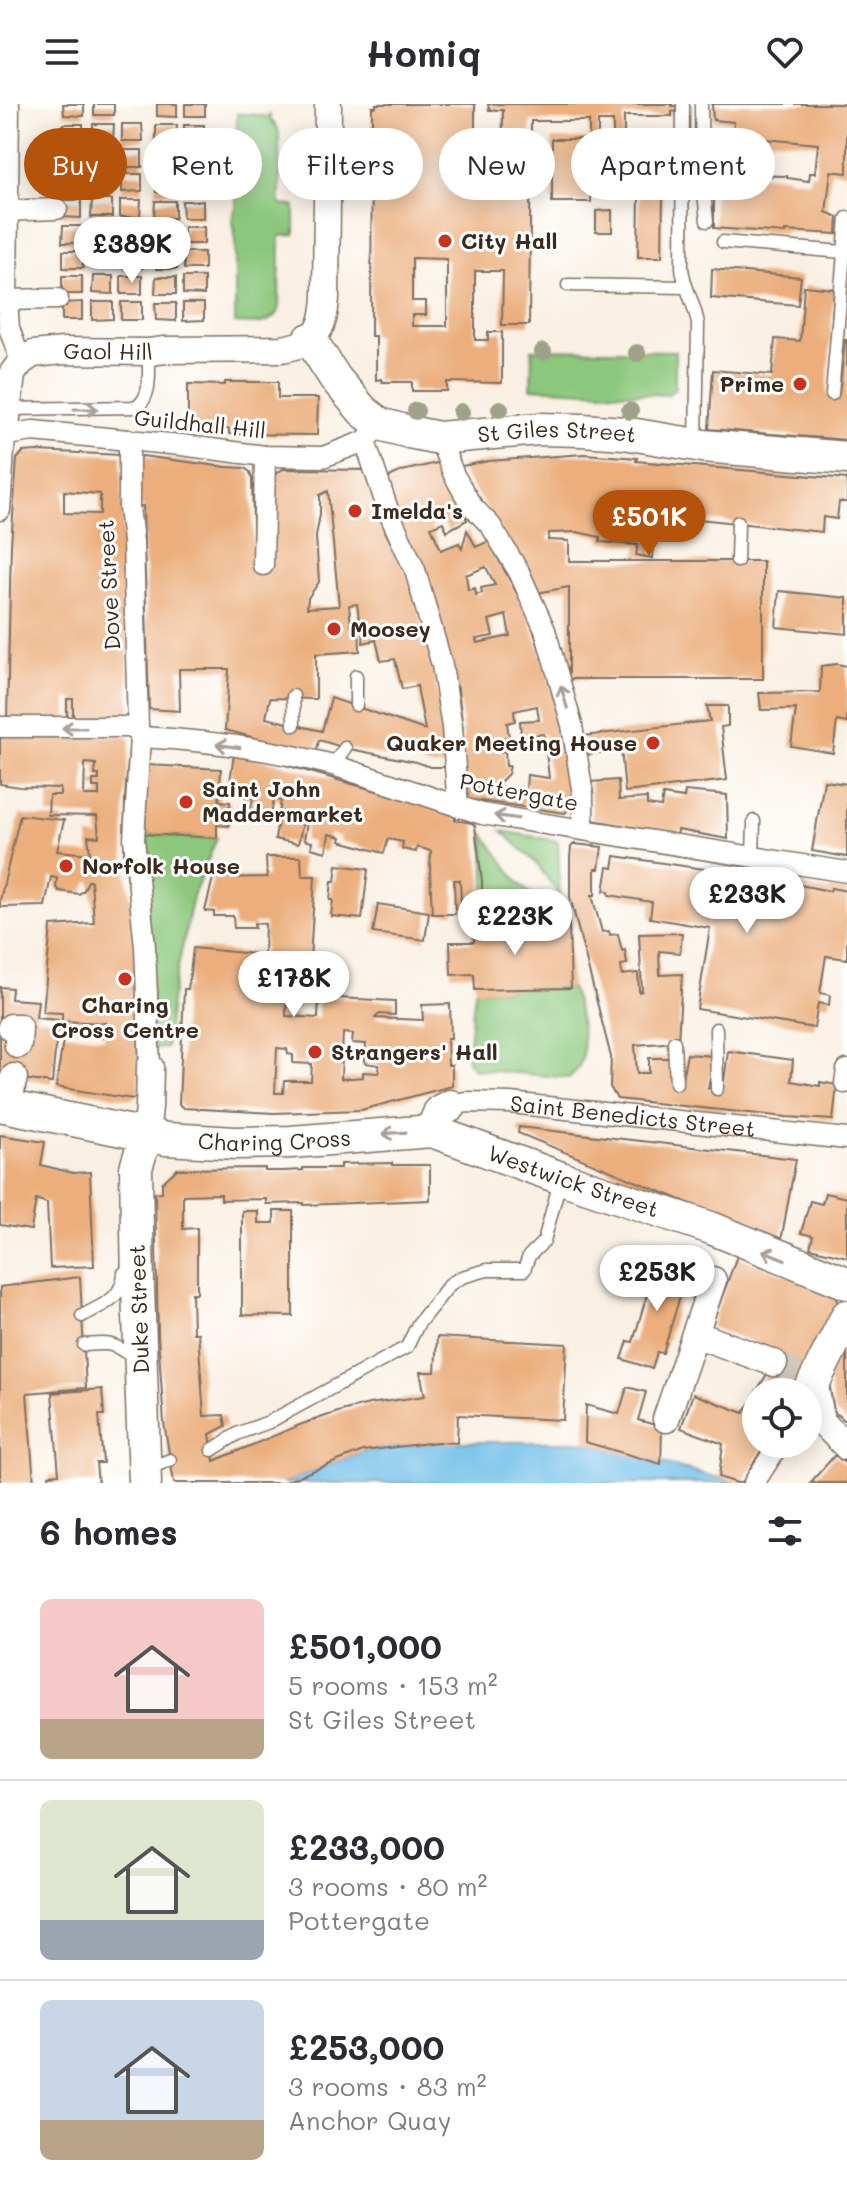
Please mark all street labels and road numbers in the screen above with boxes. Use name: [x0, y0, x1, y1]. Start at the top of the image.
street label: Gaol Hill: [63, 336, 154, 366]
street label: Guildhall Hill: [133, 402, 267, 445]
street label: St Giles Street: [476, 414, 639, 449]
street label: Dove Street: [91, 519, 126, 651]
street label: Pottergate: [457, 766, 581, 817]
street label: Saint Benedicts Street: [509, 1088, 757, 1143]
street label: Charing Cross: [197, 1122, 352, 1157]
street label: Westwick Street: [484, 1138, 663, 1224]
street label: Duke Street: [122, 1244, 155, 1374]

